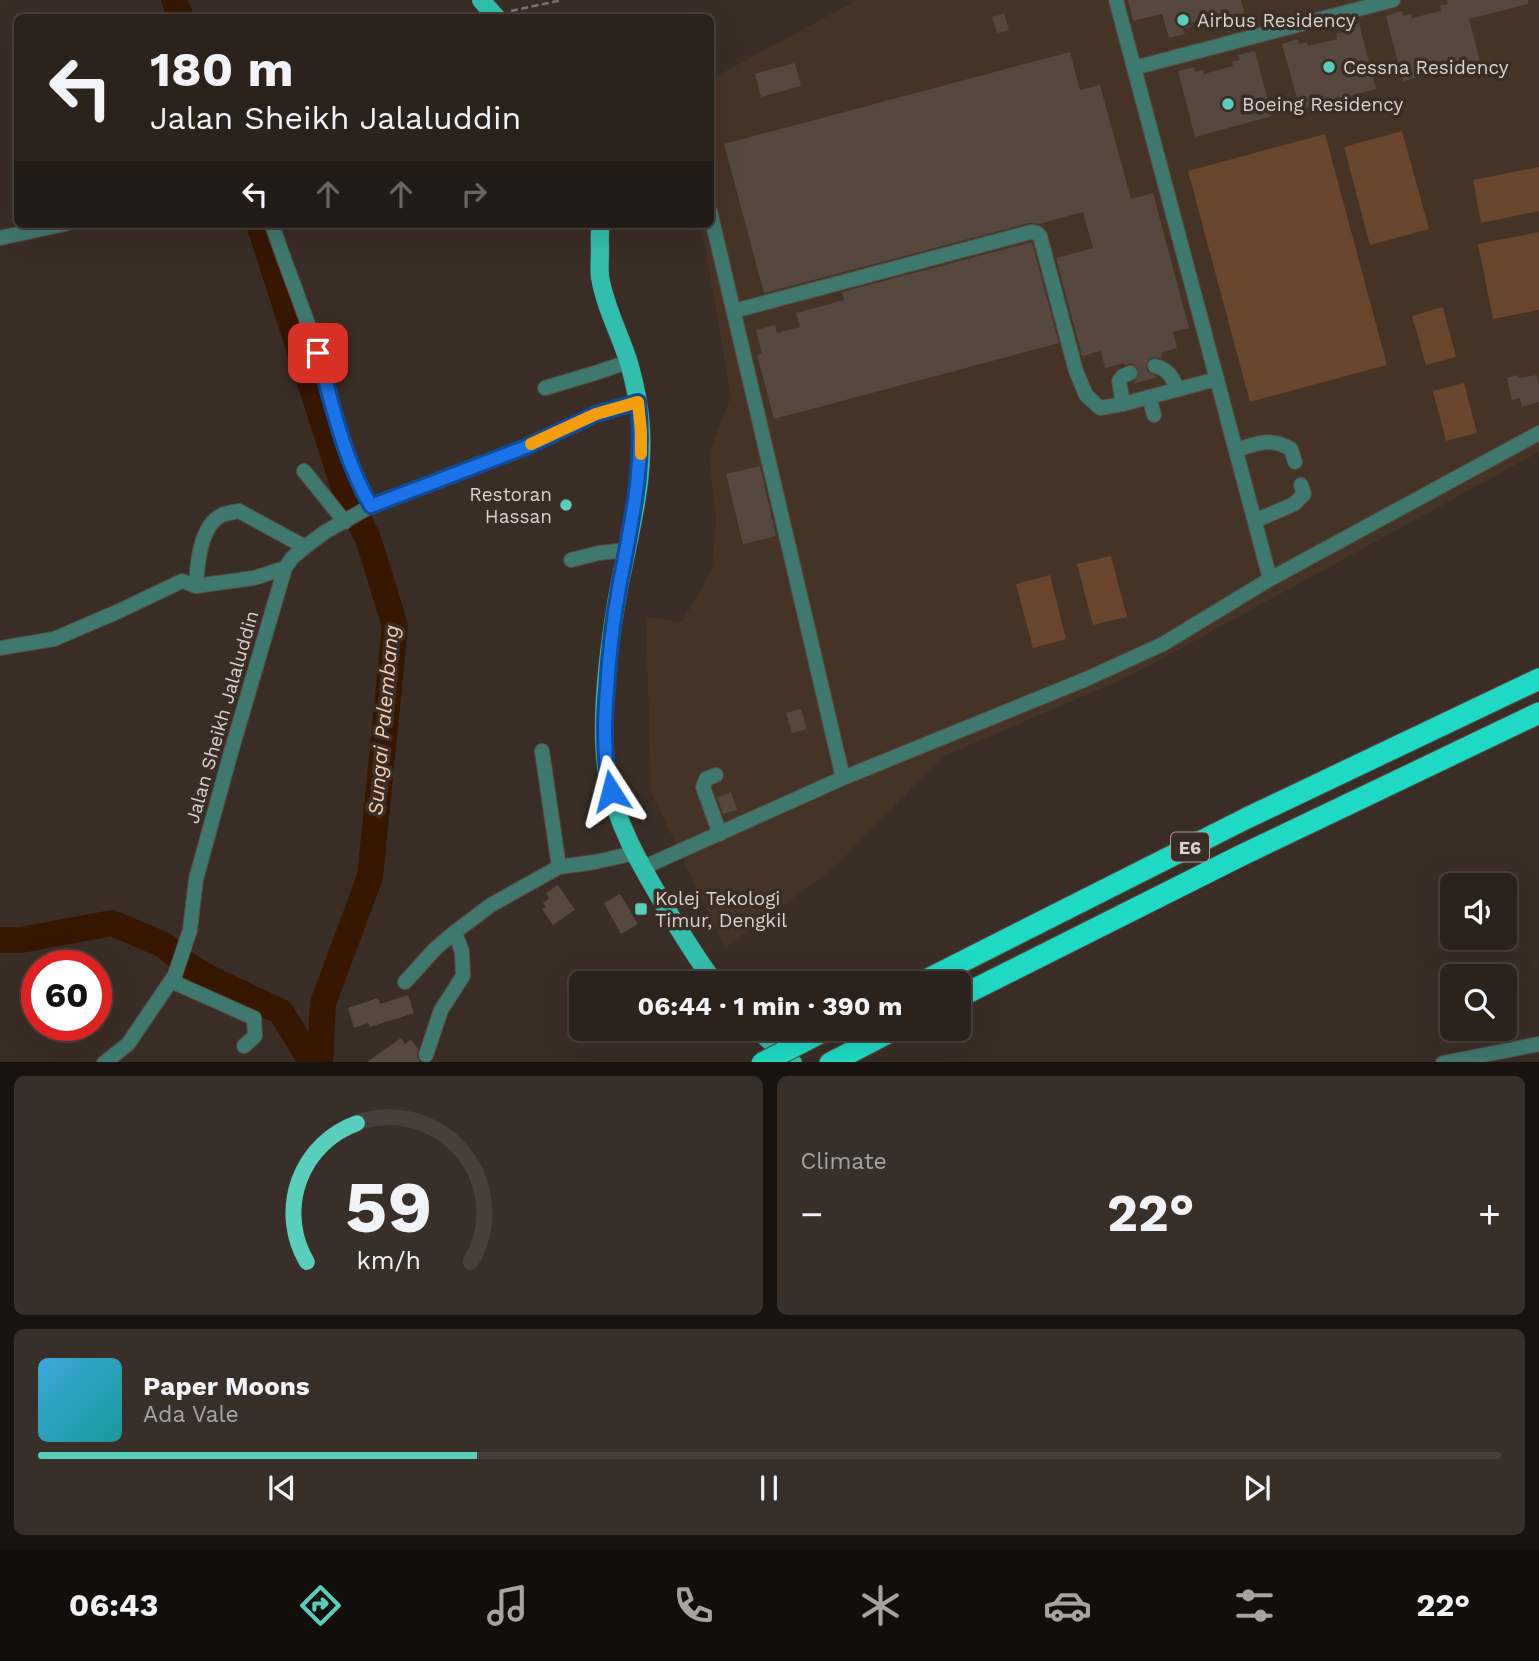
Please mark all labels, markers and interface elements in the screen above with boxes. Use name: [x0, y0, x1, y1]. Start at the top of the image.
place label: Airbus Residency: [1197, 9, 1356, 32]
marker: Airbus Residency: [1175, 12, 1191, 28]
text: 180 m: [150, 40, 294, 98]
icon: left: [35, 42, 126, 133]
place label: Cessna Residency: [1343, 56, 1509, 79]
marker: Cessna Residency: [1321, 59, 1337, 75]
place label: Boeing Residency: [1242, 93, 1403, 116]
marker: Boeing Residency: [1220, 96, 1236, 112]
text: Jalan Sheikh Jalaluddin: [150, 99, 521, 137]
icon: left: [236, 175, 274, 213]
icon: ahead: [309, 175, 347, 213]
icon: ahead: [382, 175, 420, 213]
icon: right: [455, 175, 493, 213]
pin: [288, 323, 348, 383]
icon: arrive: [299, 334, 337, 372]
place label: Restoran Hassan: [469, 483, 552, 528]
marker: Restoran Hassan: [558, 497, 574, 513]
street label: Jalan Sheikh Jalaluddin: [181, 608, 263, 826]
water label: Sungai Palembang: [362, 623, 404, 816]
position arrow: [574, 754, 648, 828]
road number: E6: [1171, 832, 1209, 862]
map controls: [1440, 873, 1517, 1041]
button: sound: [1440, 873, 1517, 950]
place label: Kolej Tekologi Timur, Dengkil: [655, 887, 787, 932]
marker: Kolej Tekologi Timur, Dengkil: [633, 901, 649, 917]
speed limit sign: 60: [21, 950, 112, 1041]
button: search: [1440, 964, 1517, 1041]
text: 06:44 · 1 min · 390 m: [638, 991, 902, 1021]
text: Climate: [801, 1148, 887, 1175]
text: 59: [345, 1164, 432, 1250]
text: 22°: [1107, 1183, 1195, 1244]
text: −: [801, 1192, 823, 1236]
text: +: [1478, 1192, 1501, 1236]
text: km/h: [356, 1245, 420, 1274]
text: Paper Moons: [143, 1371, 310, 1401]
text: Ada Vale: [143, 1401, 239, 1428]
icon: previous: [263, 1469, 301, 1507]
icon: pause: [750, 1469, 788, 1507]
icon: next: [1238, 1469, 1276, 1507]
icon: directions: [296, 1581, 345, 1630]
icon: music: [483, 1581, 532, 1630]
icon: phone: [669, 1581, 718, 1630]
icon: climate: [856, 1581, 905, 1630]
icon: car: [1043, 1581, 1092, 1630]
icon: filters: [1230, 1581, 1279, 1630]
text: 06:43: [69, 1586, 158, 1624]
text: 22°: [1416, 1586, 1470, 1624]

